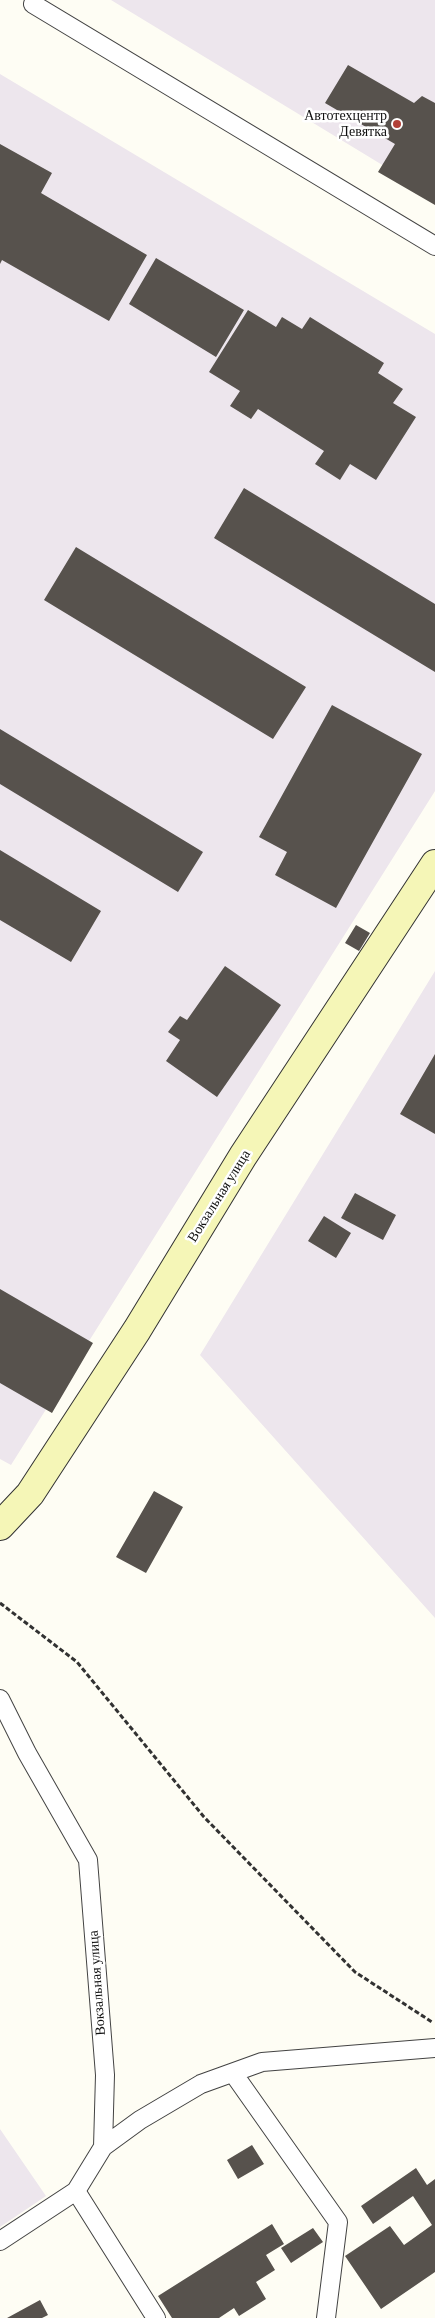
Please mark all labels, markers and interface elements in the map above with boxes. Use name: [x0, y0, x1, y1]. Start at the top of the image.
place label: Автотехцентр Девятка: [304, 108, 387, 140]
marker: Автотехцентр Девятка: [391, 118, 403, 130]
street label: Вокзальная улица: [184, 1147, 254, 1245]
street label: Вокзальная улица: [85, 1930, 109, 2036]

